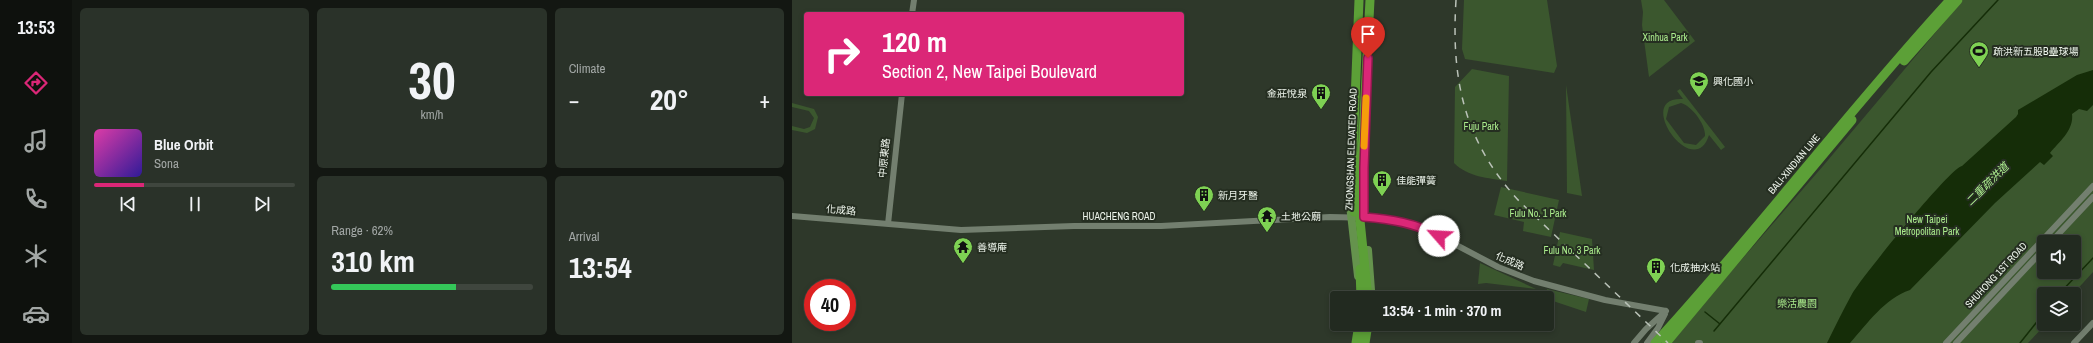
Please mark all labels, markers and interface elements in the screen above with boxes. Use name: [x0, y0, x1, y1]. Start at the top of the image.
text: 13:53: [17, 15, 55, 40]
pin: [1351, 17, 1385, 58]
text: 120 m: [882, 23, 947, 61]
icon: arrive: [1357, 23, 1379, 45]
icon: right: [816, 28, 868, 80]
park label: Xinhua Park: [1642, 31, 1688, 44]
sports icon: 疏洪新五股B壘球場: [1968, 40, 1990, 68]
text: 30: [408, 45, 456, 115]
place label: 疏洪新五股B壘球場: [1993, 45, 2078, 58]
text: Section 2, New Taipei Boulevard: [882, 59, 1097, 84]
text: Climate: [569, 60, 605, 77]
icon: directions: [22, 69, 50, 97]
school or university icon: 興化國小: [1688, 70, 1710, 98]
place label: 興化國小: [1713, 75, 1753, 88]
text: 20°: [650, 79, 689, 119]
building icon: 金莊悅泉: [1310, 82, 1332, 110]
text: −: [569, 85, 579, 115]
text: +: [759, 85, 770, 115]
place label: 金莊悅泉: [1267, 87, 1308, 100]
street label: ZHONGSHAN ELEVATED ROAD: [1342, 88, 1360, 210]
text: km/h: [420, 106, 444, 123]
park label: Fuju Park: [1463, 120, 1499, 133]
icon: music: [22, 127, 50, 155]
street label: BALI-XINDIAN LINE: [1765, 131, 1823, 197]
text: Blue Orbit: [154, 134, 213, 155]
street label: 中原東路: [875, 137, 893, 179]
text: Sona: [154, 155, 179, 172]
water label: 二重疏洪道: [1963, 158, 2013, 208]
building icon: 佳能彈簧: [1371, 169, 1393, 197]
place label: 佳能彈簧: [1396, 174, 1436, 187]
building icon: 新月牙醫: [1193, 184, 1215, 212]
icon: phone: [22, 185, 50, 213]
place label: 新月牙醫: [1218, 189, 1258, 202]
icon: previous: [117, 193, 139, 215]
icon: pause: [184, 193, 206, 215]
icon: next: [251, 193, 273, 215]
street label: 化成路: [825, 202, 857, 218]
temple icon: 土地公廟: [1256, 205, 1278, 233]
park label: Fulu No. 1 Park: [1510, 207, 1567, 220]
street label: HUACHENG ROAD: [1083, 210, 1156, 223]
place label: 土地公廟: [1281, 210, 1321, 223]
park label: New Taipei Metropolitan Park: [1895, 213, 1960, 238]
position arrow: [1418, 215, 1460, 257]
text: Range · 62%: [331, 222, 393, 239]
text: Arrival: [569, 228, 599, 245]
map controls: [2037, 235, 2081, 331]
button: sound: [2037, 235, 2081, 279]
temple icon: 善導庵: [952, 236, 974, 264]
street label: SHUHONG 1ST ROAD: [1962, 239, 2030, 311]
text: 310 km: [331, 241, 415, 281]
place label: 善導庵: [977, 241, 1007, 254]
icon: climate: [22, 242, 50, 270]
park label: Fulu No. 3 Park: [1544, 244, 1601, 257]
text: 13:54: [569, 247, 632, 287]
street label: 化成路: [1494, 249, 1526, 273]
building icon: 化成抽水站: [1645, 256, 1667, 284]
place label: 化成抽水站: [1670, 261, 1720, 274]
speed limit sign: 40: [804, 279, 856, 331]
button: layers: [2037, 287, 2081, 331]
park label: 樂活農園: [1777, 297, 1817, 310]
icon: car: [22, 300, 50, 328]
text: 13:54 · 1 min · 370 m: [1383, 300, 1501, 321]

